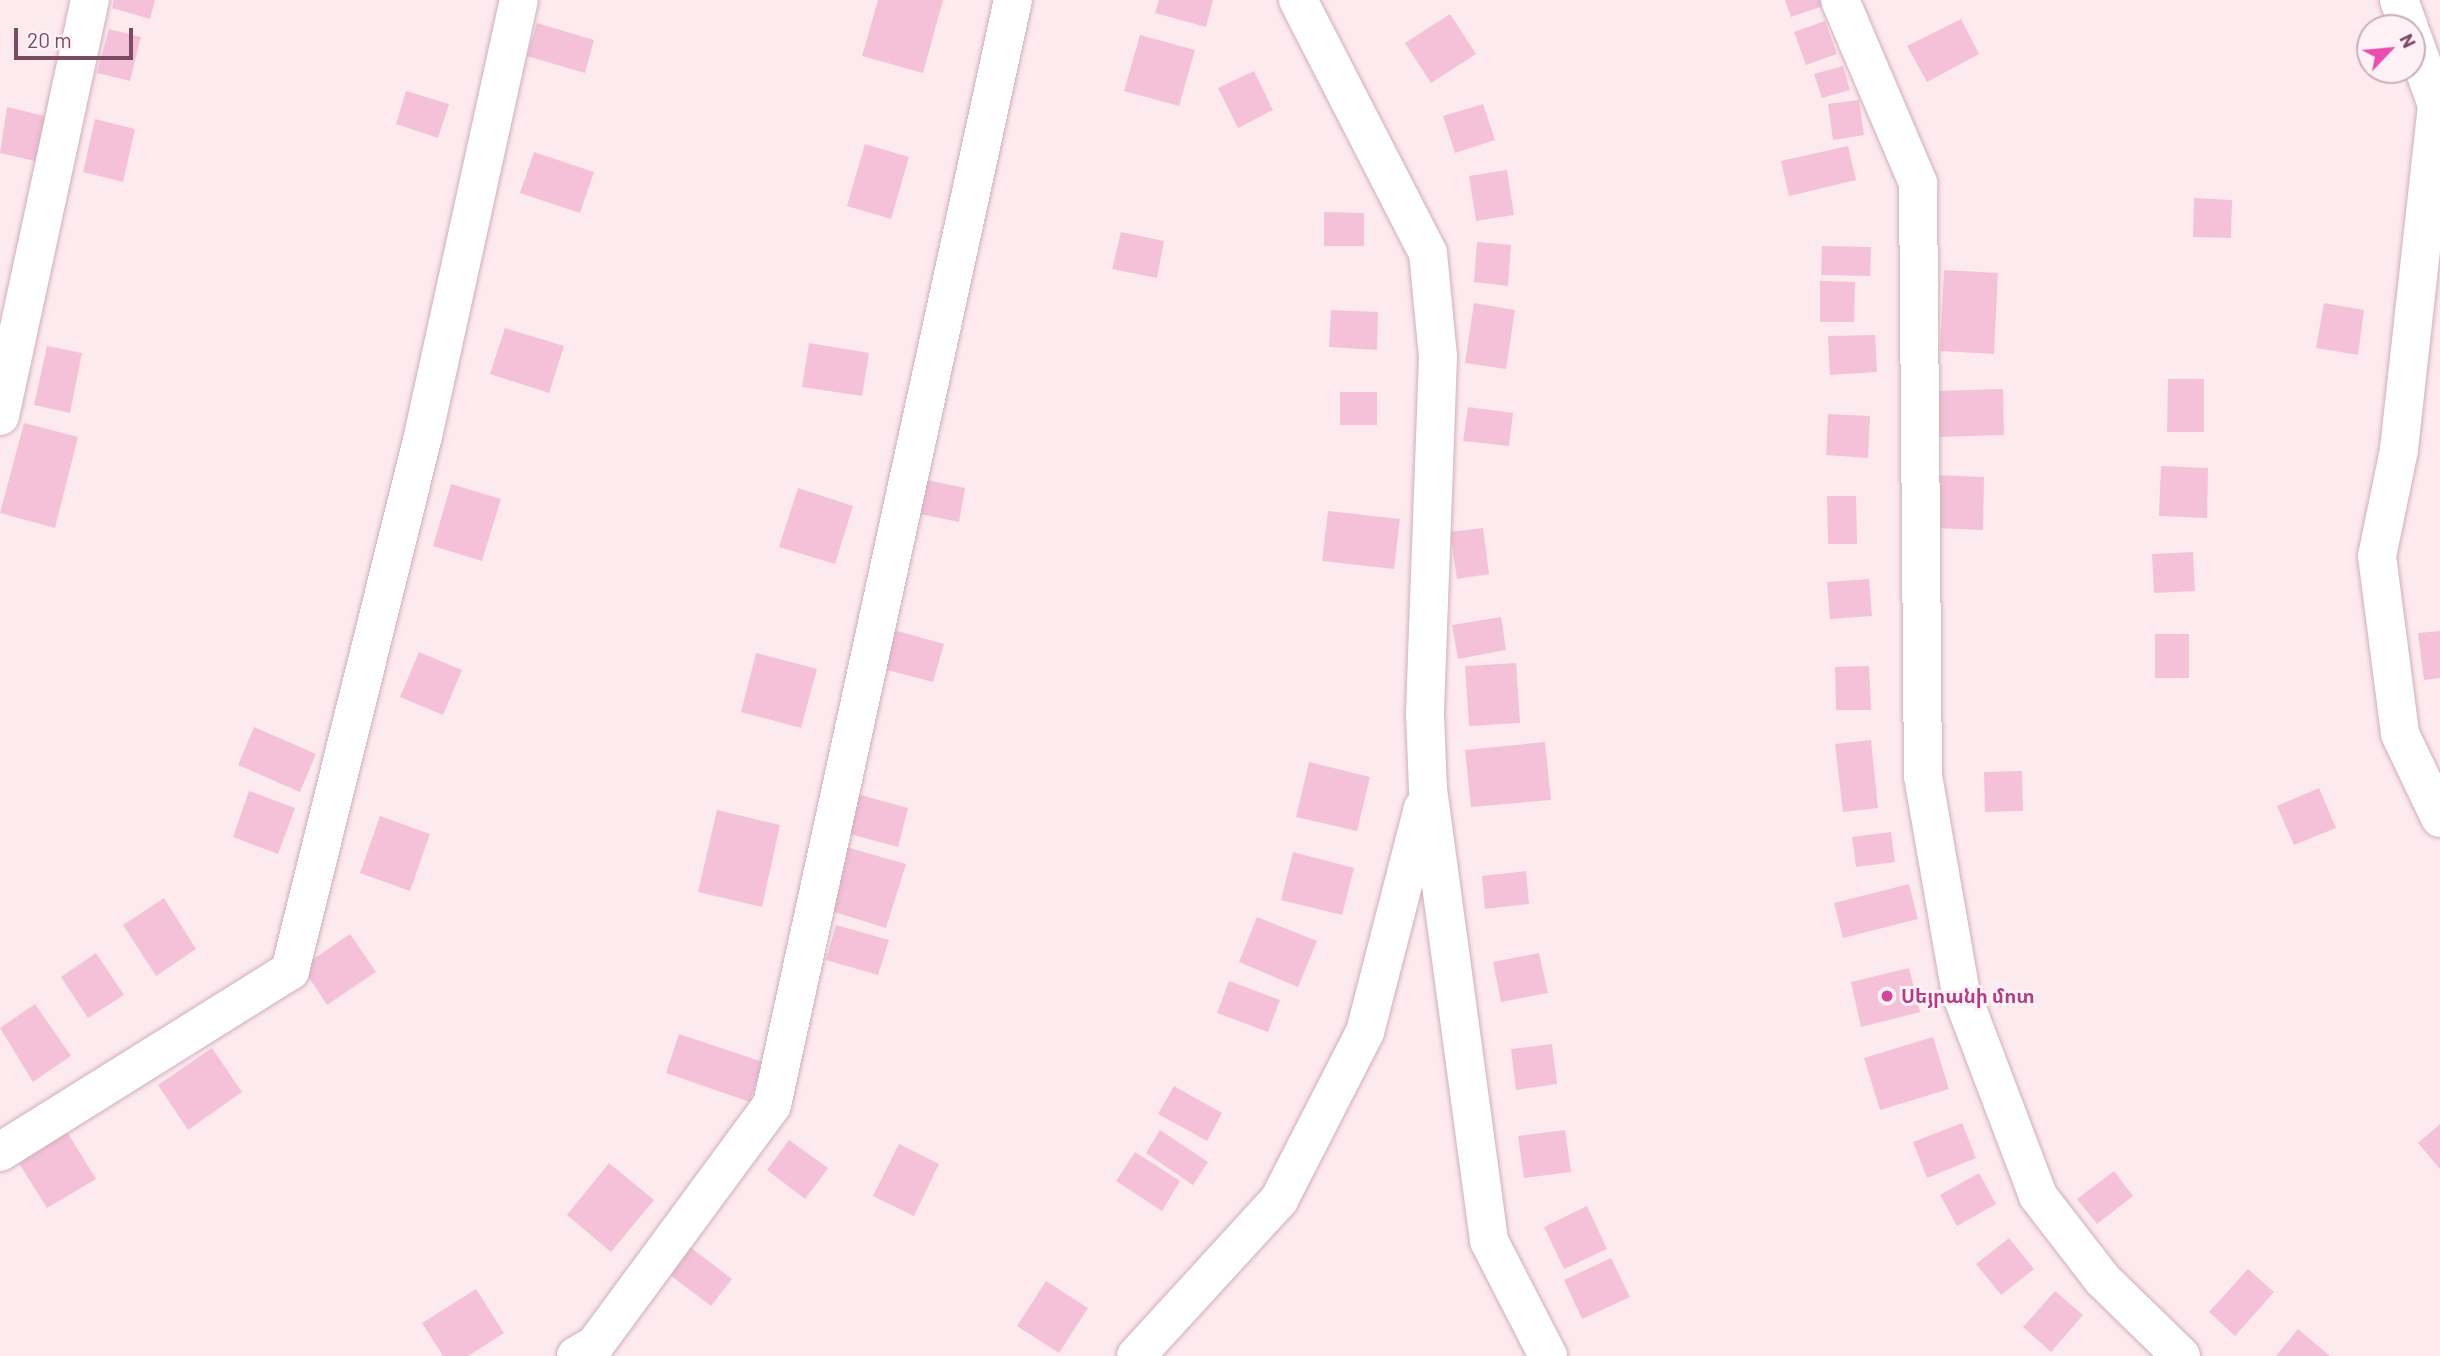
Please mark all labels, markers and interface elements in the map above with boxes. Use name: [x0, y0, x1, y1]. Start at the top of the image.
scale bar: [18, 14, 136, 58]
north arrow: [2356, 14, 2426, 84]
text: 20 m: [27, 27, 72, 52]
text: N: [2395, 30, 2422, 51]
place label: Սեյրանի մոտ: [1901, 985, 2035, 1007]
marker: Սեյրանի մոտ: [1879, 988, 1895, 1004]

